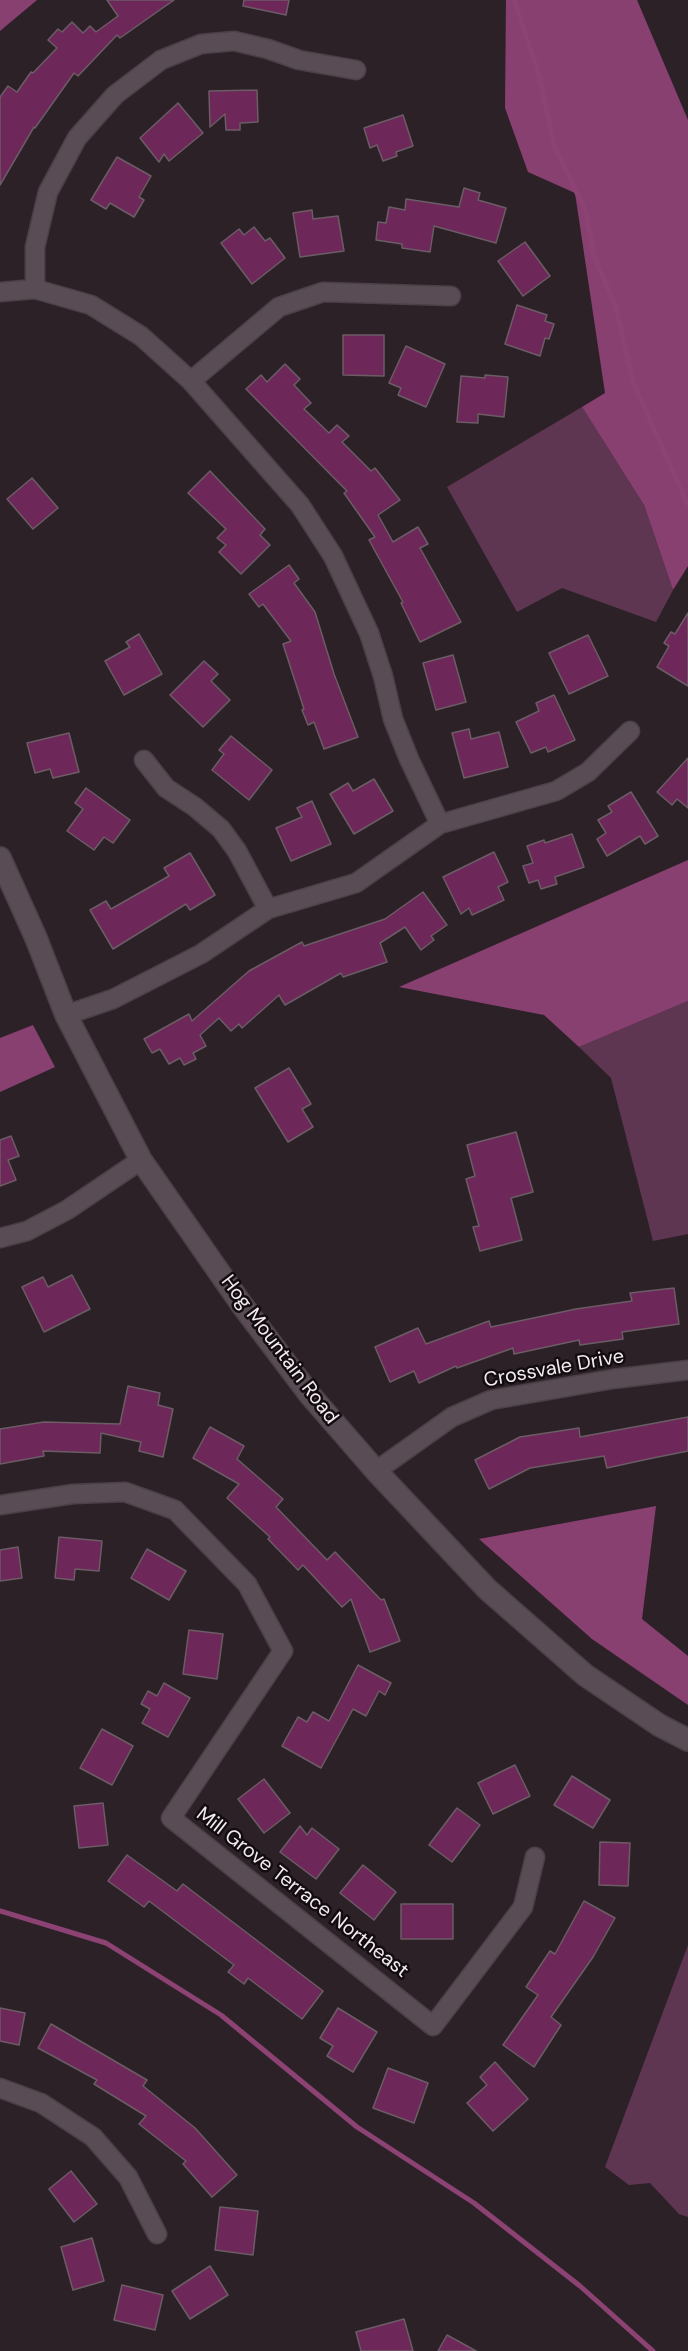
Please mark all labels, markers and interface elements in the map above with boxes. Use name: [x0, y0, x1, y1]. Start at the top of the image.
street label: Hog Mountain Road: [215, 1271, 343, 1429]
street label: Crossvale Drive: [482, 1345, 626, 1393]
street label: Mill Grove Terrace Northeast: [191, 1803, 413, 1983]

